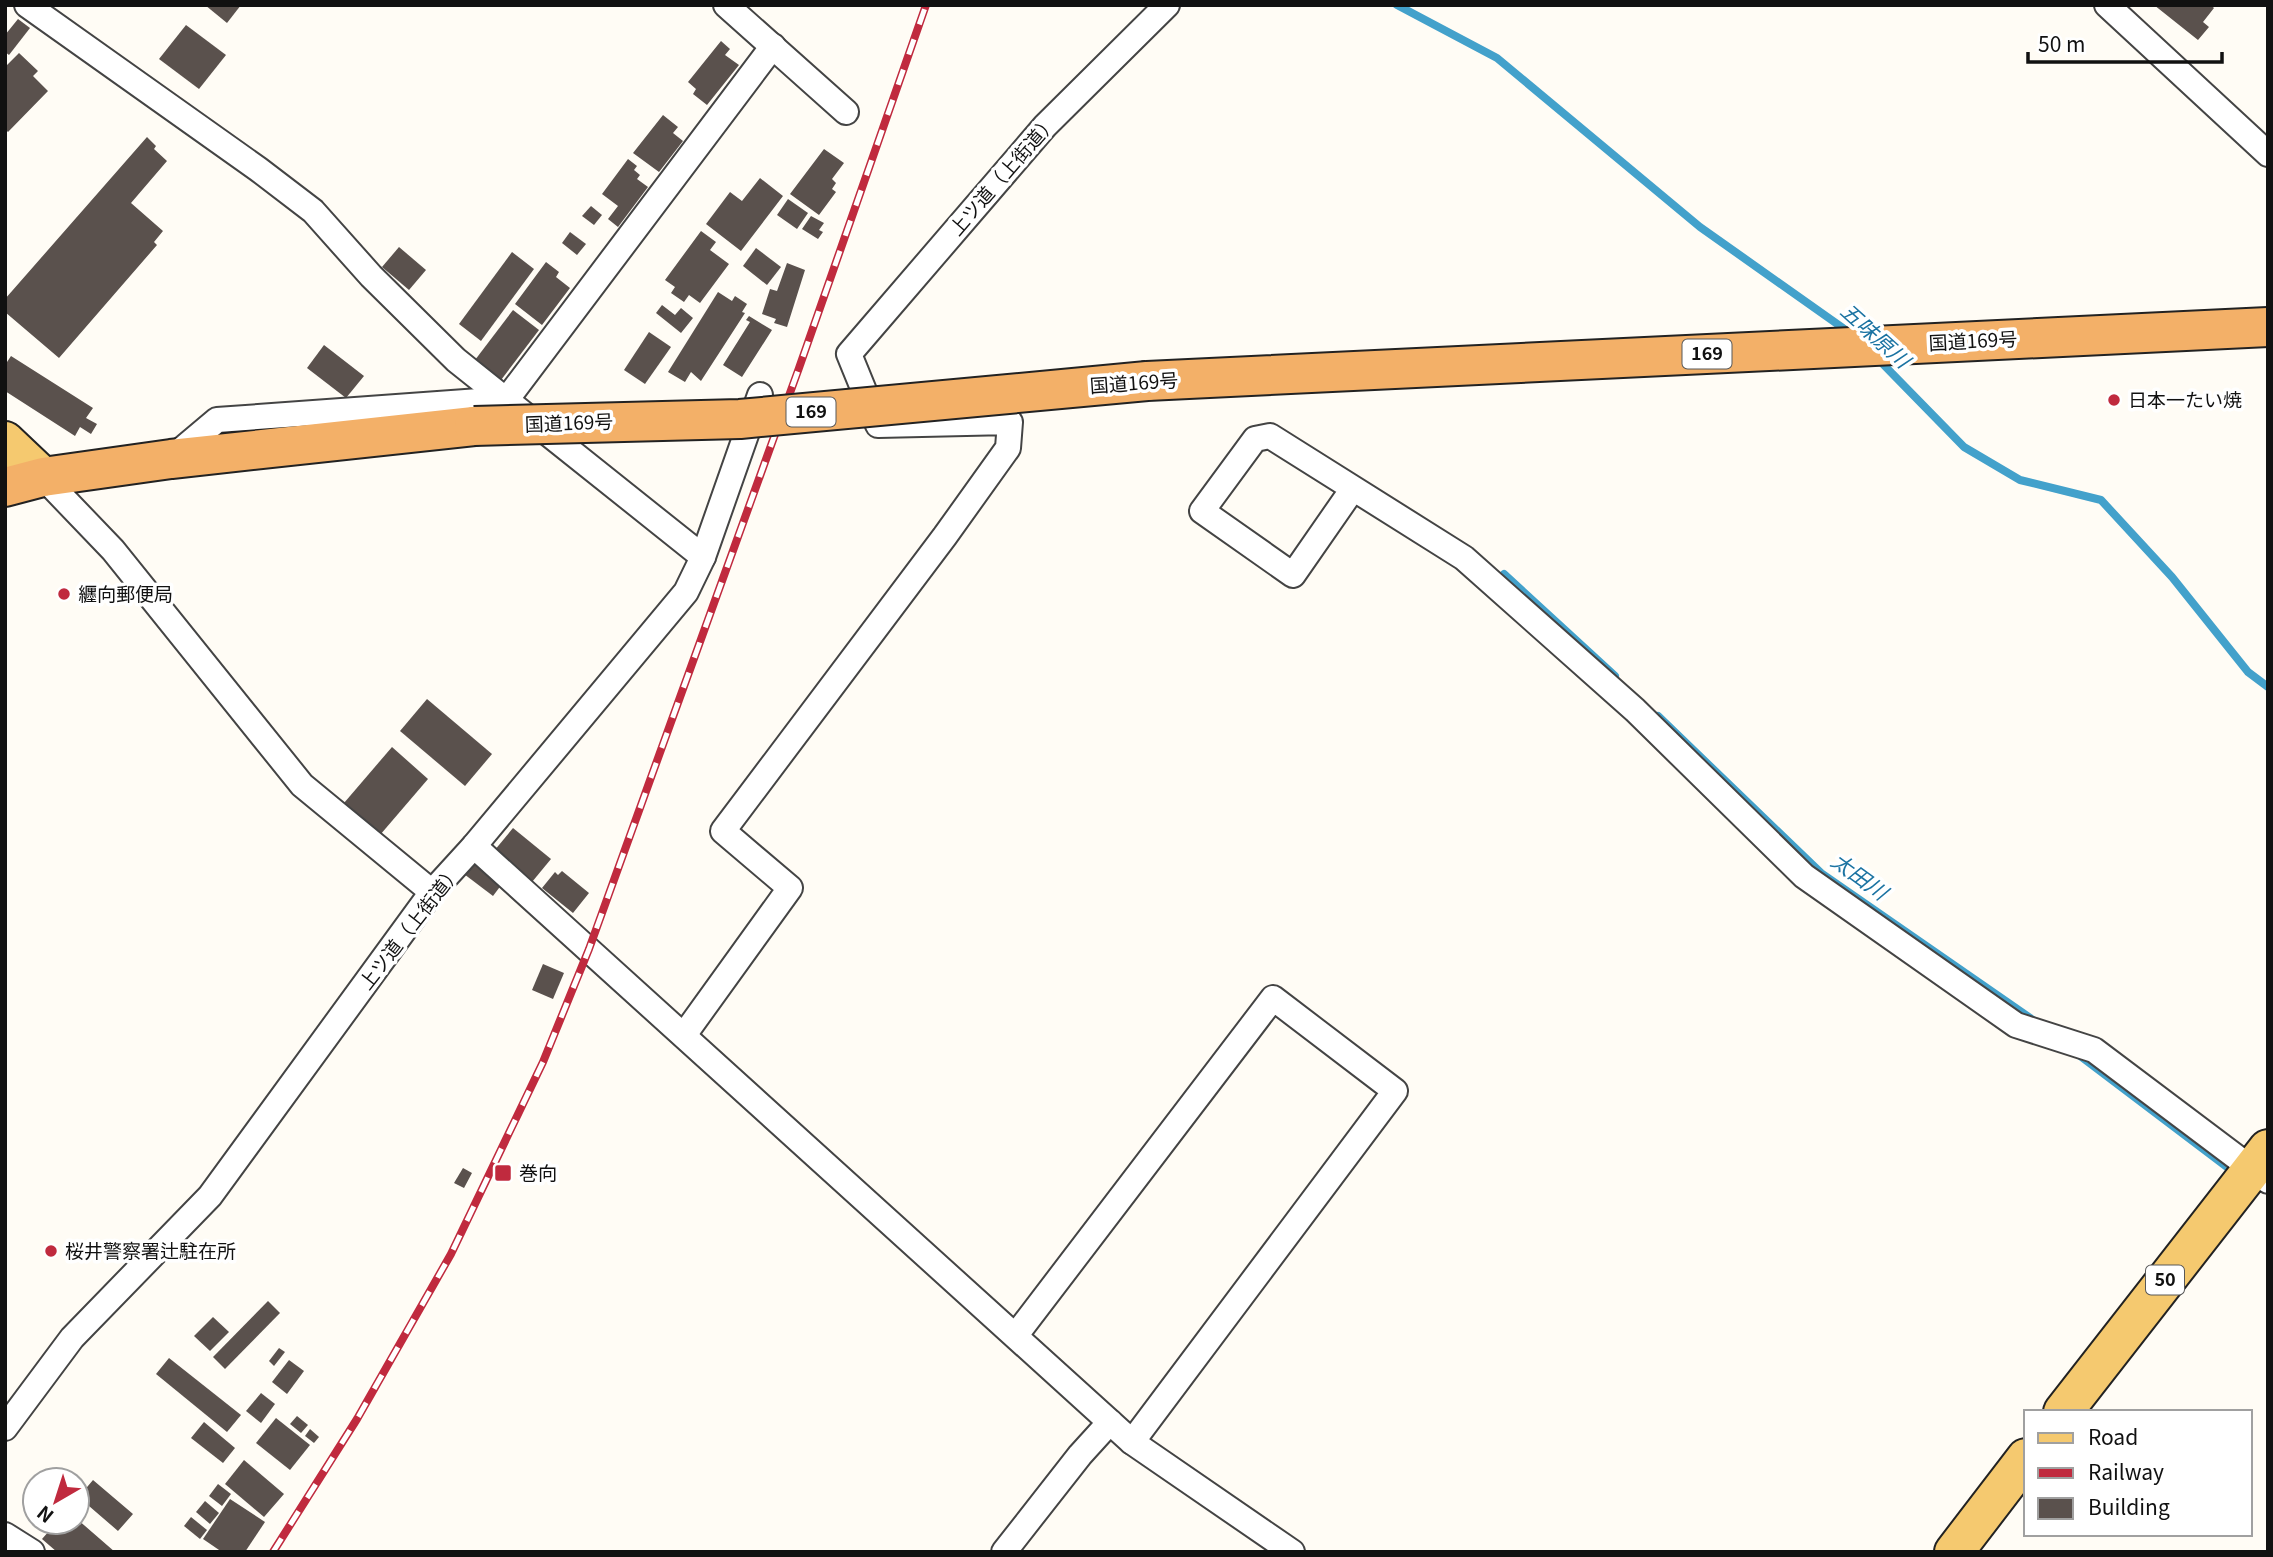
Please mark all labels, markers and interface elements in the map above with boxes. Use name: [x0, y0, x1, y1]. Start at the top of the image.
scale bar: [2028, 21, 2222, 65]
text: 50 m: [2038, 28, 2085, 58]
street label: 上ツ道（上街道）: [942, 108, 1062, 240]
water label: 五味原川: [1835, 295, 1919, 375]
street label: 国道169号: [1928, 324, 2018, 355]
road number: 169: [1682, 340, 1732, 368]
street label: 国道169号: [1089, 365, 1179, 398]
place label: 日本一たい焼: [2128, 385, 2242, 412]
marker: 日本一たい焼: [2106, 392, 2122, 408]
road number: 169: [786, 398, 836, 426]
street label: 国道169号: [524, 406, 614, 437]
place label: 纒向郵便局: [78, 579, 173, 606]
marker: 纒向郵便局: [56, 586, 72, 602]
water label: 太田川: [1826, 845, 1896, 907]
street label: 上ツ道（上街道）: [351, 858, 466, 994]
place label: 巻向: [519, 1158, 557, 1185]
marker: 巻向: [493, 1163, 513, 1183]
place label: 桜井警察署辻駐在所: [65, 1236, 236, 1263]
marker: 桜井警察署辻駐在所: [43, 1243, 59, 1259]
road number: 50: [2146, 1266, 2184, 1294]
legend: [2024, 1410, 2252, 1536]
text: Road: [2088, 1421, 2138, 1451]
text: Railway: [2088, 1456, 2164, 1486]
north arrow: [21, 1466, 91, 1536]
text: Building: [2088, 1491, 2170, 1521]
text: N: [30, 1500, 58, 1530]

